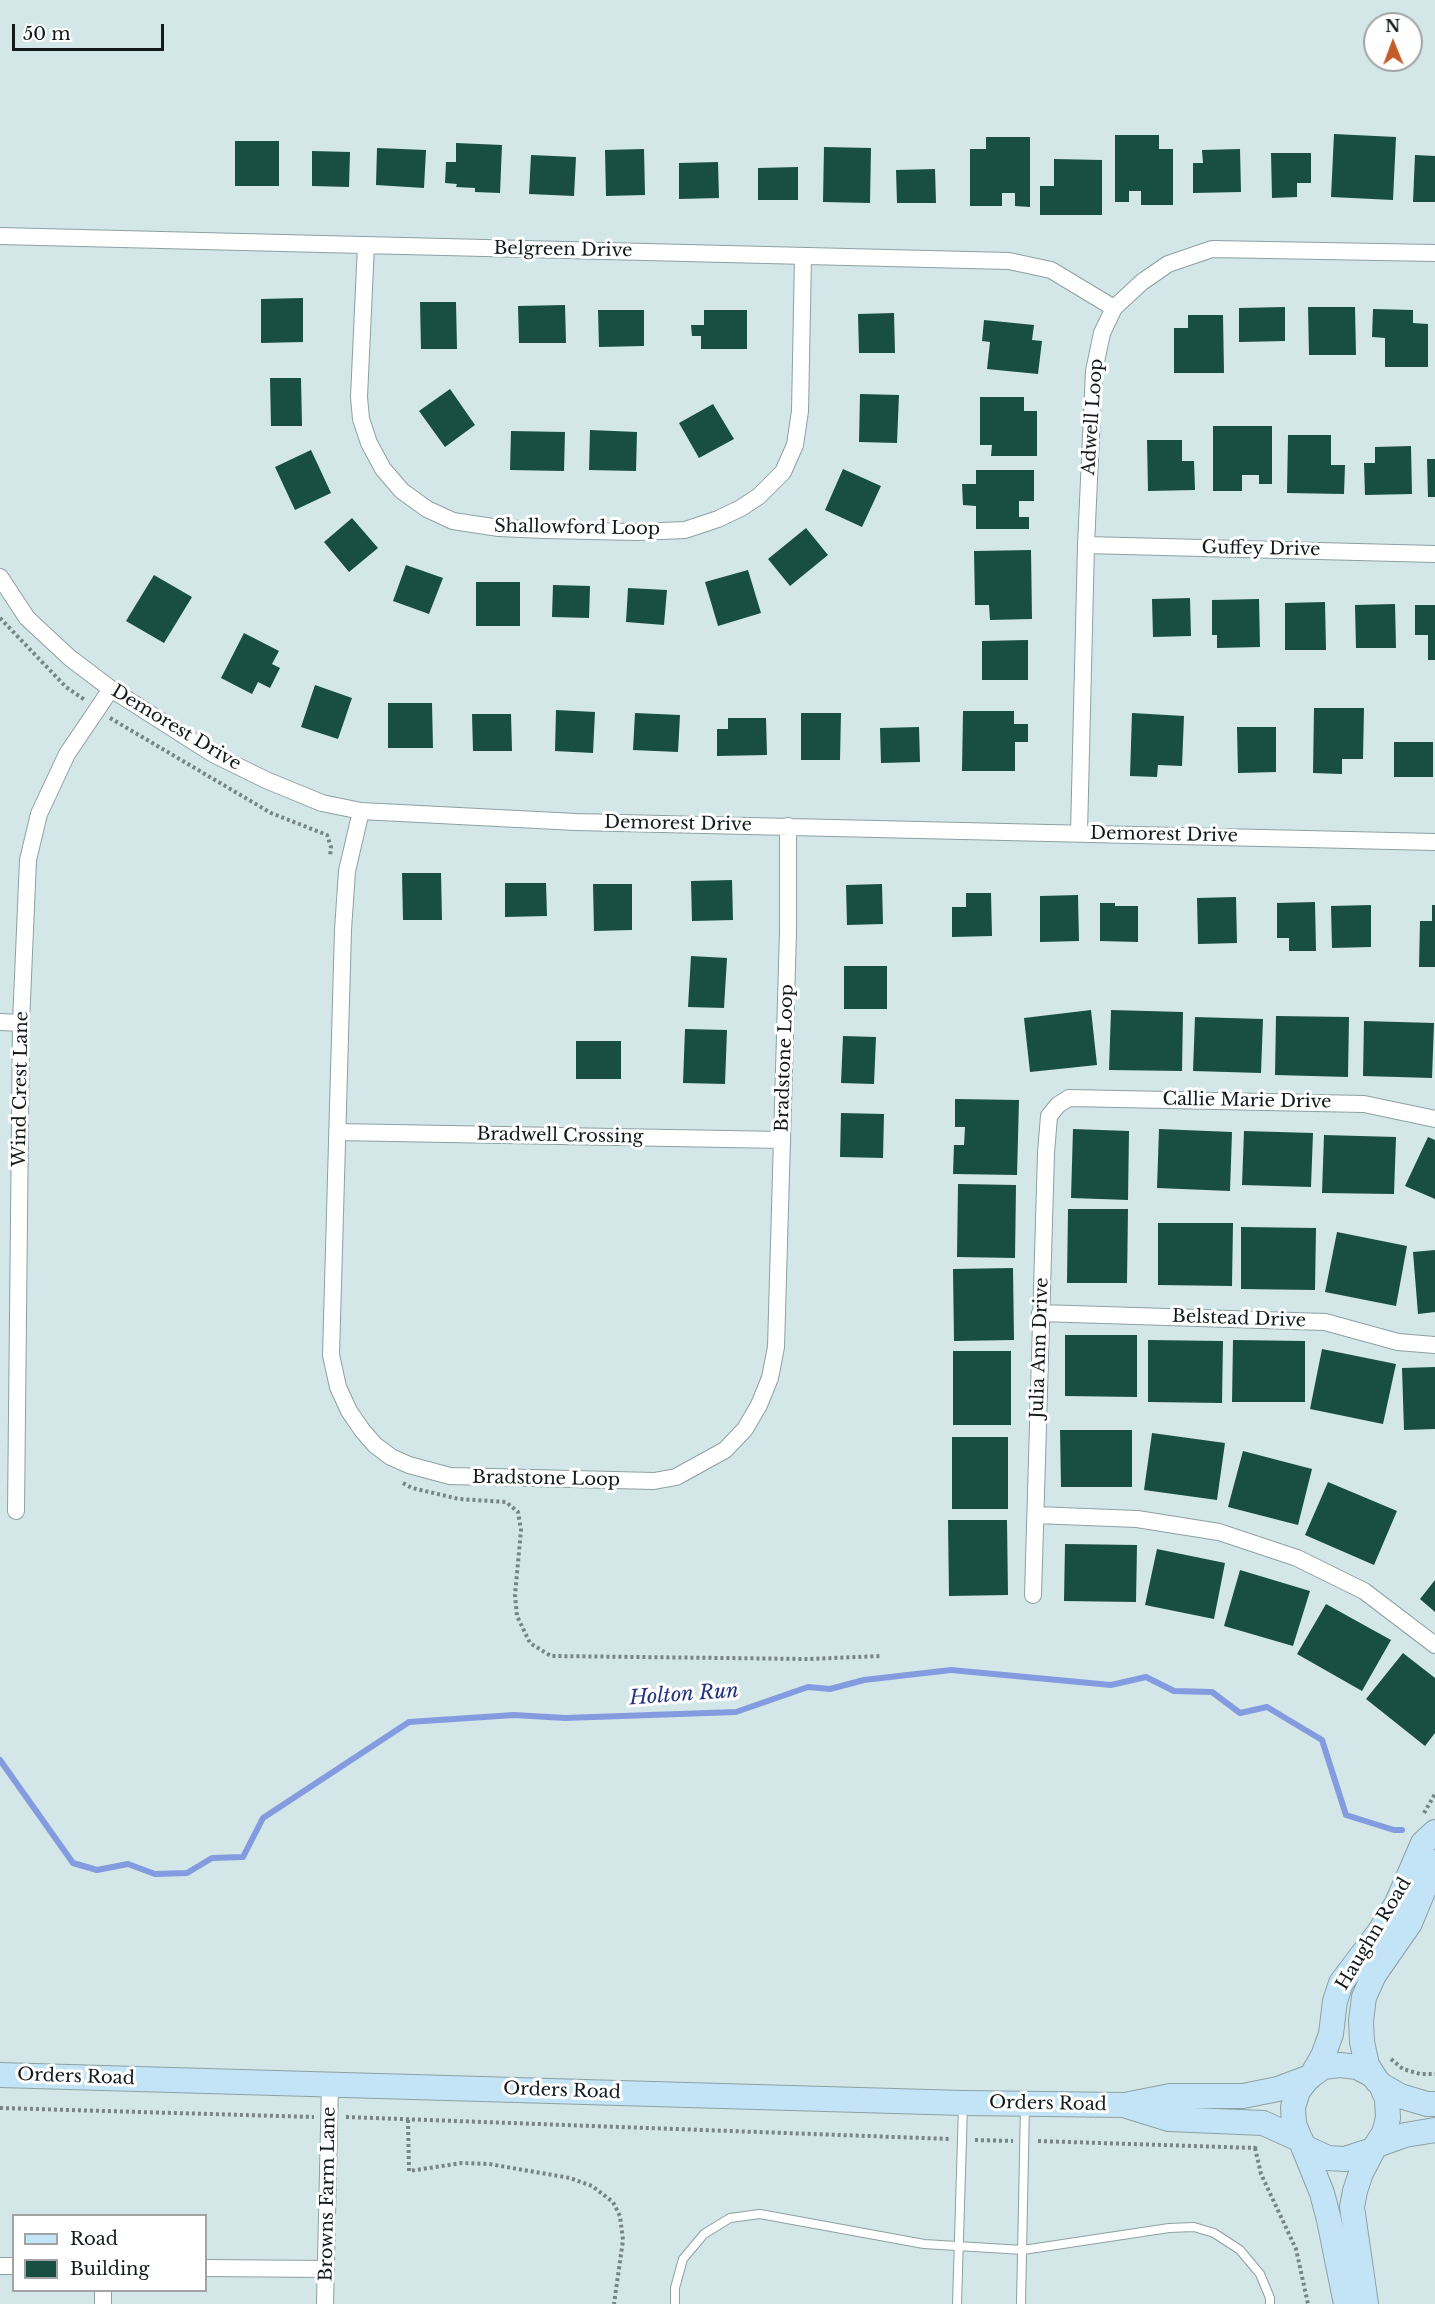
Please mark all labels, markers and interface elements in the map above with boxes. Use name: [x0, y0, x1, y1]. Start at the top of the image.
scale bar: [15, 12, 166, 50]
north arrow: [1363, 12, 1423, 72]
text: N: [1385, 16, 1400, 36]
text: 50 m: [23, 23, 71, 45]
street label: Belgreen Drive: [493, 238, 633, 262]
street label: Adwell Loop: [1078, 358, 1108, 476]
street label: Shallowford Loop: [494, 516, 660, 540]
street label: Guffey Drive: [1201, 537, 1321, 561]
street label: Demorest Drive: [107, 681, 245, 775]
street label: Demorest Drive: [604, 812, 752, 836]
street label: Demorest Drive: [1090, 823, 1238, 847]
street label: Bradstone Loop: [772, 984, 798, 1132]
street label: Wind Crest Lane: [9, 1011, 33, 1167]
street label: Callie Marie Drive: [1162, 1089, 1332, 1113]
street label: Bradwell Crossing: [476, 1124, 644, 1148]
street label: Julia Ann Drive: [1027, 1277, 1053, 1419]
street label: Belstead Drive: [1172, 1306, 1306, 1332]
street label: Bradstone Loop: [472, 1467, 620, 1491]
water label: Holton Run: [629, 1679, 739, 1711]
street label: Haughn Road: [1332, 1874, 1416, 1994]
street label: Orders Road: [17, 2064, 135, 2090]
street label: Orders Road: [503, 2078, 621, 2104]
street label: Orders Road: [989, 2092, 1107, 2116]
street label: Browns Farm Lane: [316, 2106, 340, 2282]
legend: [12, 2214, 207, 2292]
text: Road: [70, 2228, 118, 2250]
text: Building: [70, 2258, 149, 2280]

